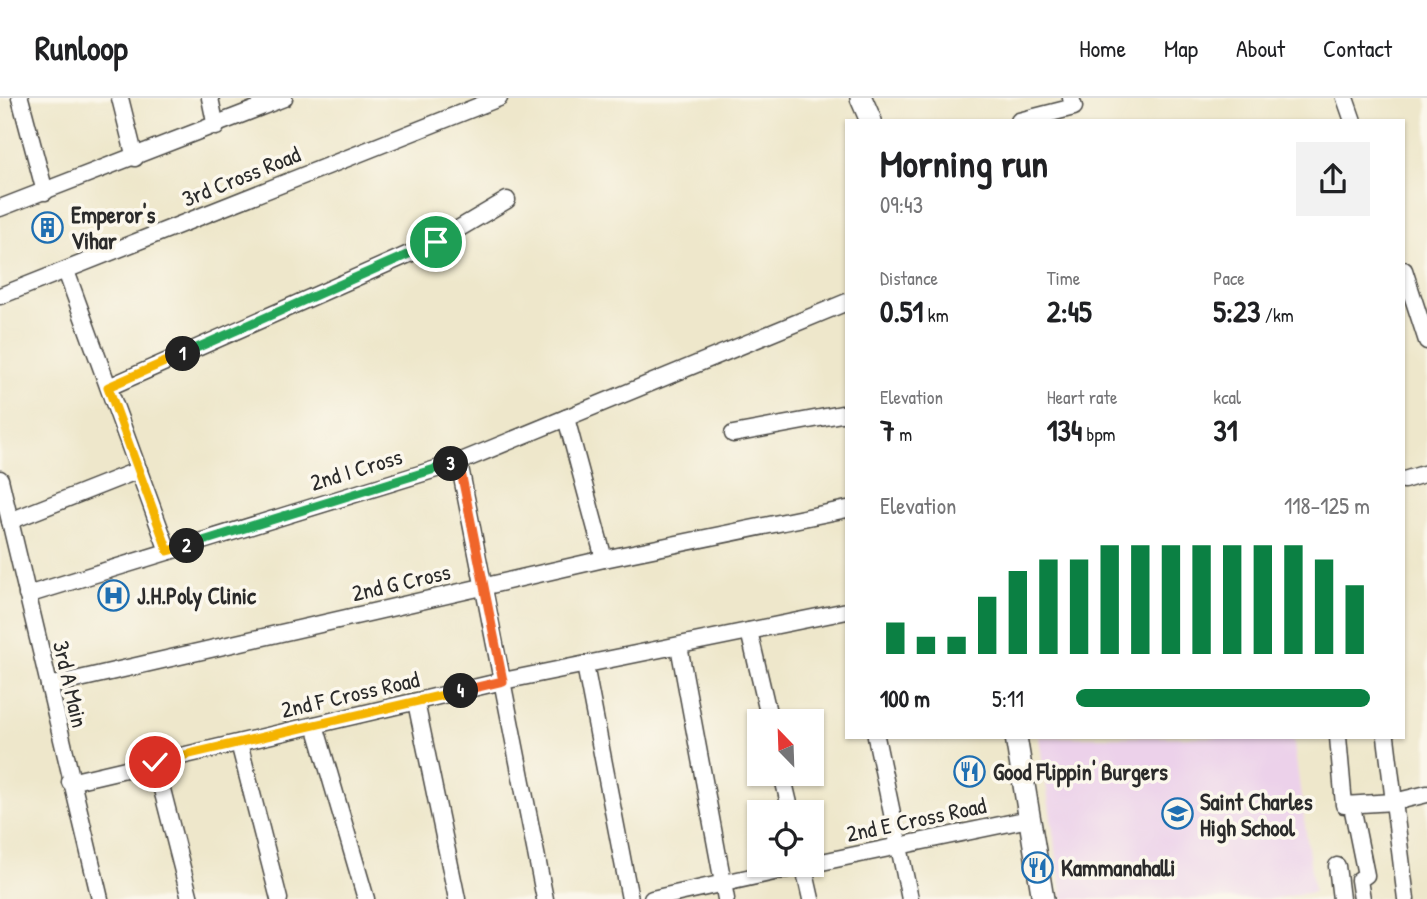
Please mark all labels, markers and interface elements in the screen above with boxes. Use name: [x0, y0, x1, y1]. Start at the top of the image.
text: Runloop: [35, 26, 128, 70]
text: Home: [1079, 32, 1126, 64]
text: Map: [1164, 32, 1198, 64]
text: About: [1236, 32, 1285, 64]
text: Contact: [1323, 32, 1392, 64]
text: Morning run: [880, 137, 1048, 189]
street label: 3rd Cross Road: [177, 138, 305, 214]
button: share: [1296, 142, 1370, 216]
text: 09:43: [880, 189, 923, 220]
place label: Emperor's Vihar: [71, 199, 156, 256]
building icon: Emperor's Vihar: [31, 210, 65, 244]
pin: [406, 212, 466, 272]
icon: arrive: [417, 223, 455, 261]
text: Distance: [880, 265, 938, 291]
text: Time: [1047, 265, 1080, 291]
text: Pace: [1213, 265, 1245, 291]
text: 0.51: [880, 291, 923, 331]
text: 2:45: [1047, 291, 1092, 331]
text: 5:23: [1213, 291, 1260, 331]
text: km: [923, 302, 949, 328]
text: /km: [1260, 302, 1294, 328]
pin: 1: [166, 336, 200, 372]
text: 1: [179, 340, 186, 366]
text: Elevation: [880, 384, 943, 410]
text: Heart rate: [1047, 384, 1118, 410]
text: kcal: [1213, 384, 1241, 410]
text: 7: [880, 410, 895, 450]
text: 134: [1047, 410, 1082, 450]
text: 31: [1213, 410, 1238, 450]
text: m: [895, 421, 912, 447]
text: bpm: [1082, 421, 1116, 447]
street label: 2nd I Cross: [306, 440, 406, 498]
pin: 3: [434, 446, 468, 482]
text: 3: [446, 450, 455, 476]
text: Elevation: [880, 490, 956, 521]
text: 118–125 m: [1284, 490, 1370, 521]
pin: 2: [170, 528, 204, 564]
text: 2: [182, 532, 191, 558]
street label: 2nd G Cross: [349, 556, 453, 608]
hospital icon: J.H.Poly Clinic: [97, 578, 131, 612]
place label: J.H.Poly Clinic: [137, 580, 257, 612]
street label: 3rd A Main: [46, 638, 96, 730]
street label: 2nd F Cross Road: [278, 663, 422, 725]
pin: 4: [444, 674, 478, 708]
text: 4: [457, 677, 464, 703]
text: 100 m: [880, 683, 930, 714]
text: 5:11: [992, 683, 1024, 714]
north arrow: [747, 709, 824, 786]
map controls: [747, 709, 824, 877]
pin: [125, 732, 185, 792]
icon: check: [136, 743, 174, 781]
restaurant icon: Good Flippin' Burgers: [953, 754, 987, 788]
place label: Good Flippin' Burgers: [993, 756, 1168, 788]
place label: Saint Charles High School: [1200, 786, 1313, 844]
street label: 2nd E Cross Road: [843, 789, 989, 849]
school or university icon: Saint Charles High School: [1160, 797, 1194, 831]
button: locate: [747, 800, 824, 877]
restaurant icon: Kammanahalli: [1021, 850, 1055, 884]
place label: Kammanahalli: [1061, 852, 1176, 883]

